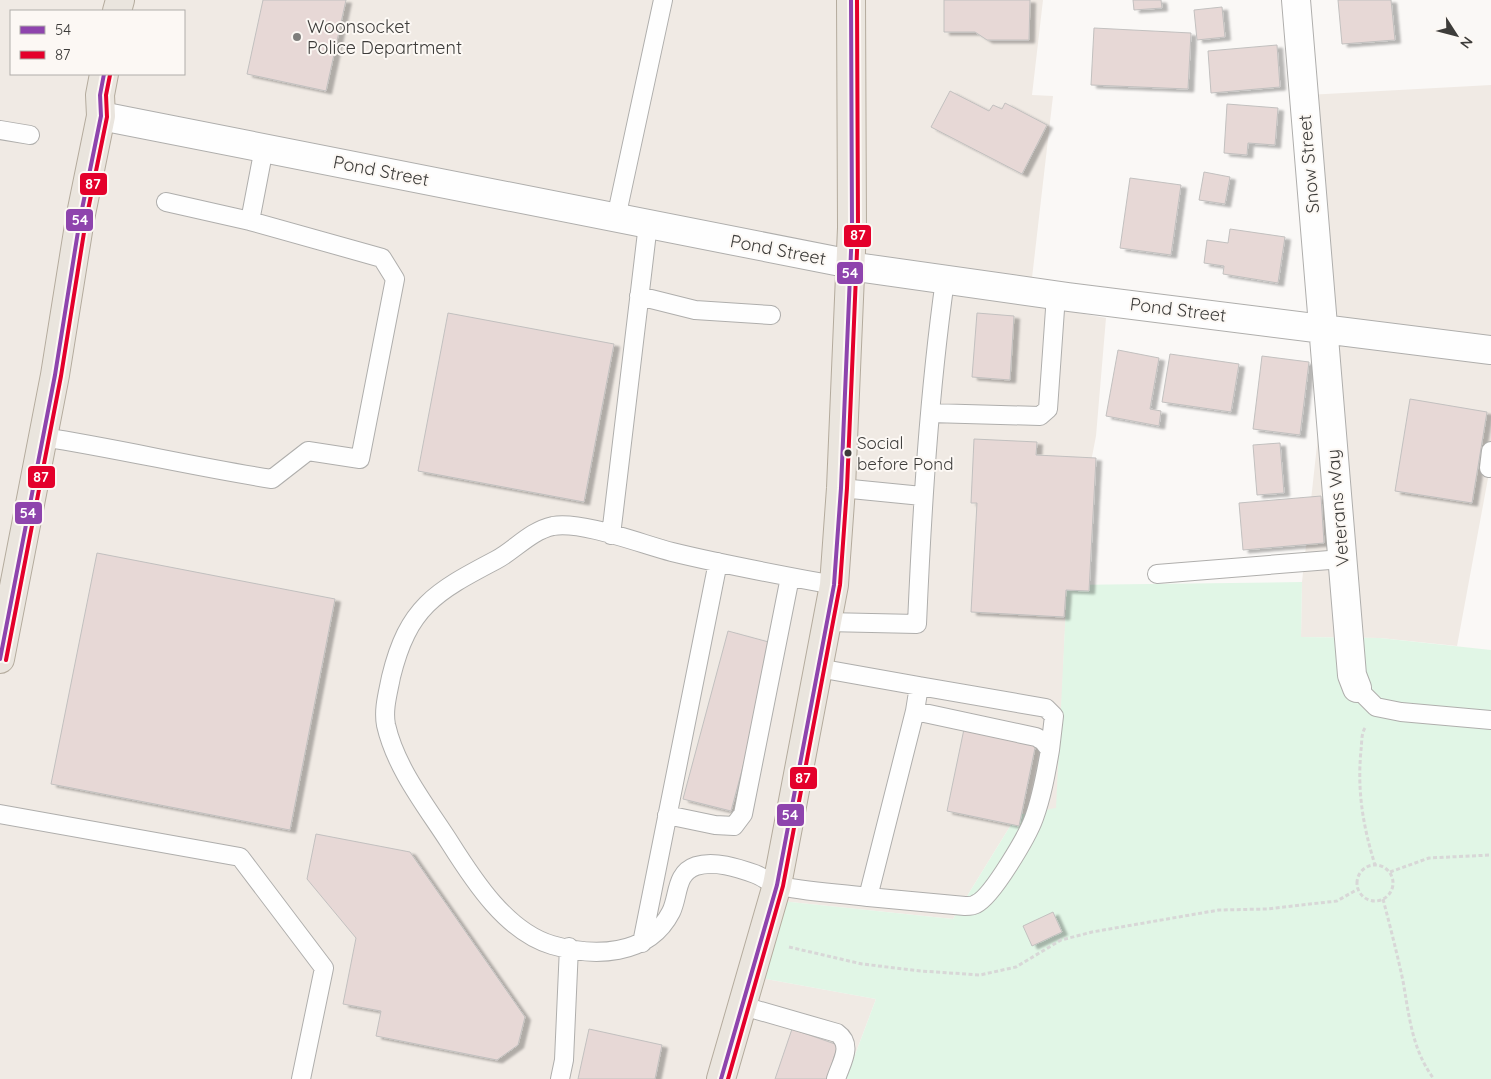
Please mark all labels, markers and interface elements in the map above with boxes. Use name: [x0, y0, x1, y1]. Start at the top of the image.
legend: [10, 10, 185, 75]
north arrow: [1431, 10, 1481, 60]
place label: Woonsocket Police Department: [307, 15, 462, 59]
text: 54: [55, 20, 71, 39]
marker: Woonsocket Police Department: [291, 31, 303, 43]
text: N: [1456, 33, 1477, 52]
text: 87: [55, 45, 71, 64]
street label: Snow Street: [1293, 114, 1324, 214]
street label: Pond Street: [331, 150, 431, 191]
line badge: 87: [79, 172, 108, 196]
text: 87: [85, 175, 101, 193]
line badge: 54: [65, 208, 94, 232]
text: 54: [72, 211, 88, 229]
line badge: 87: [843, 224, 872, 248]
text: 87: [850, 226, 866, 244]
street label: Pond Street: [728, 229, 828, 270]
line badge: 54: [836, 261, 864, 285]
text: 54: [842, 264, 858, 282]
street label: Pond Street: [1129, 292, 1228, 327]
place label: Social before Pond: [857, 432, 953, 474]
marker: Social before Pond: [843, 448, 853, 458]
street label: Veterans Way: [1321, 448, 1354, 568]
line badge: 87: [27, 465, 56, 489]
text: 87: [33, 468, 49, 486]
line badge: 54: [14, 501, 43, 525]
text: 54: [20, 504, 36, 522]
line badge: 87: [789, 766, 818, 790]
text: 87: [795, 769, 811, 787]
line badge: 54: [776, 803, 805, 827]
text: 54: [782, 806, 798, 824]

